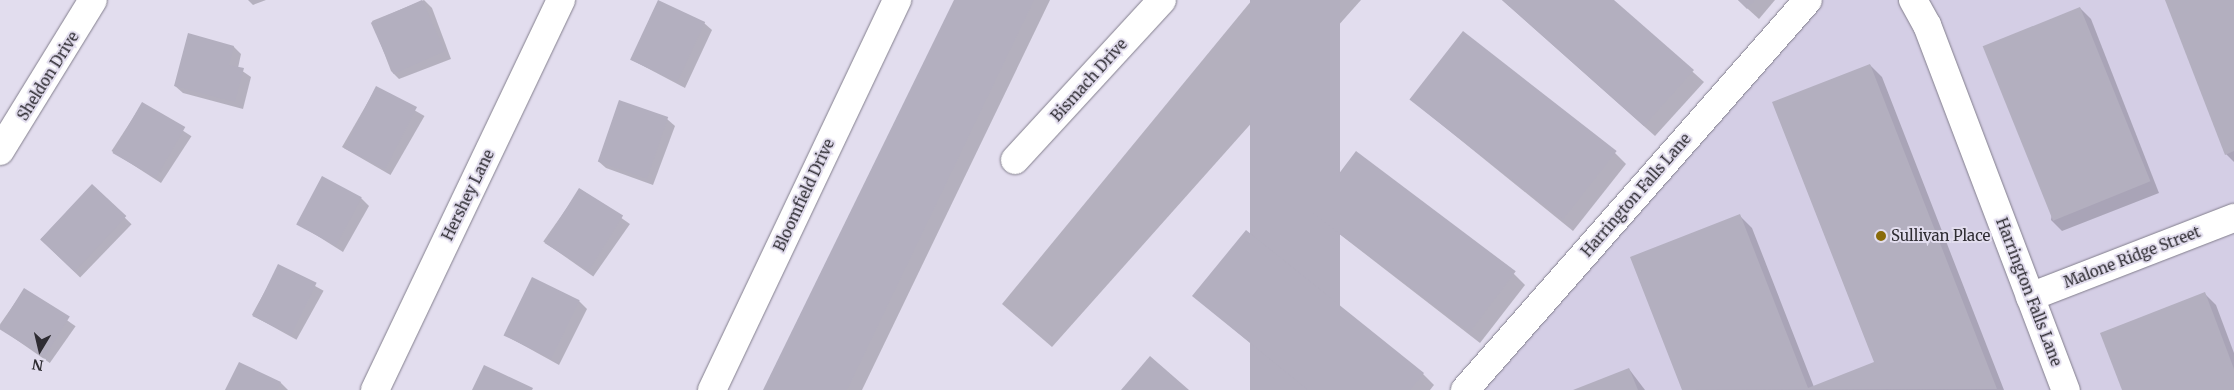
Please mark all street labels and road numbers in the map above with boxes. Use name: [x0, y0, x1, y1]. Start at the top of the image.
street label: Sheldon Drive: [13, 28, 83, 124]
street label: Bismach Drive: [1047, 35, 1131, 125]
street label: Harrington Falls Lane: [1577, 130, 1695, 260]
street label: Bloomfield Drive: [770, 136, 838, 254]
street label: Hershey Lane: [438, 147, 498, 243]
street label: Harrington Falls Lane: [1992, 215, 2066, 369]
street label: Malone Ridge Street: [2061, 223, 2203, 291]

